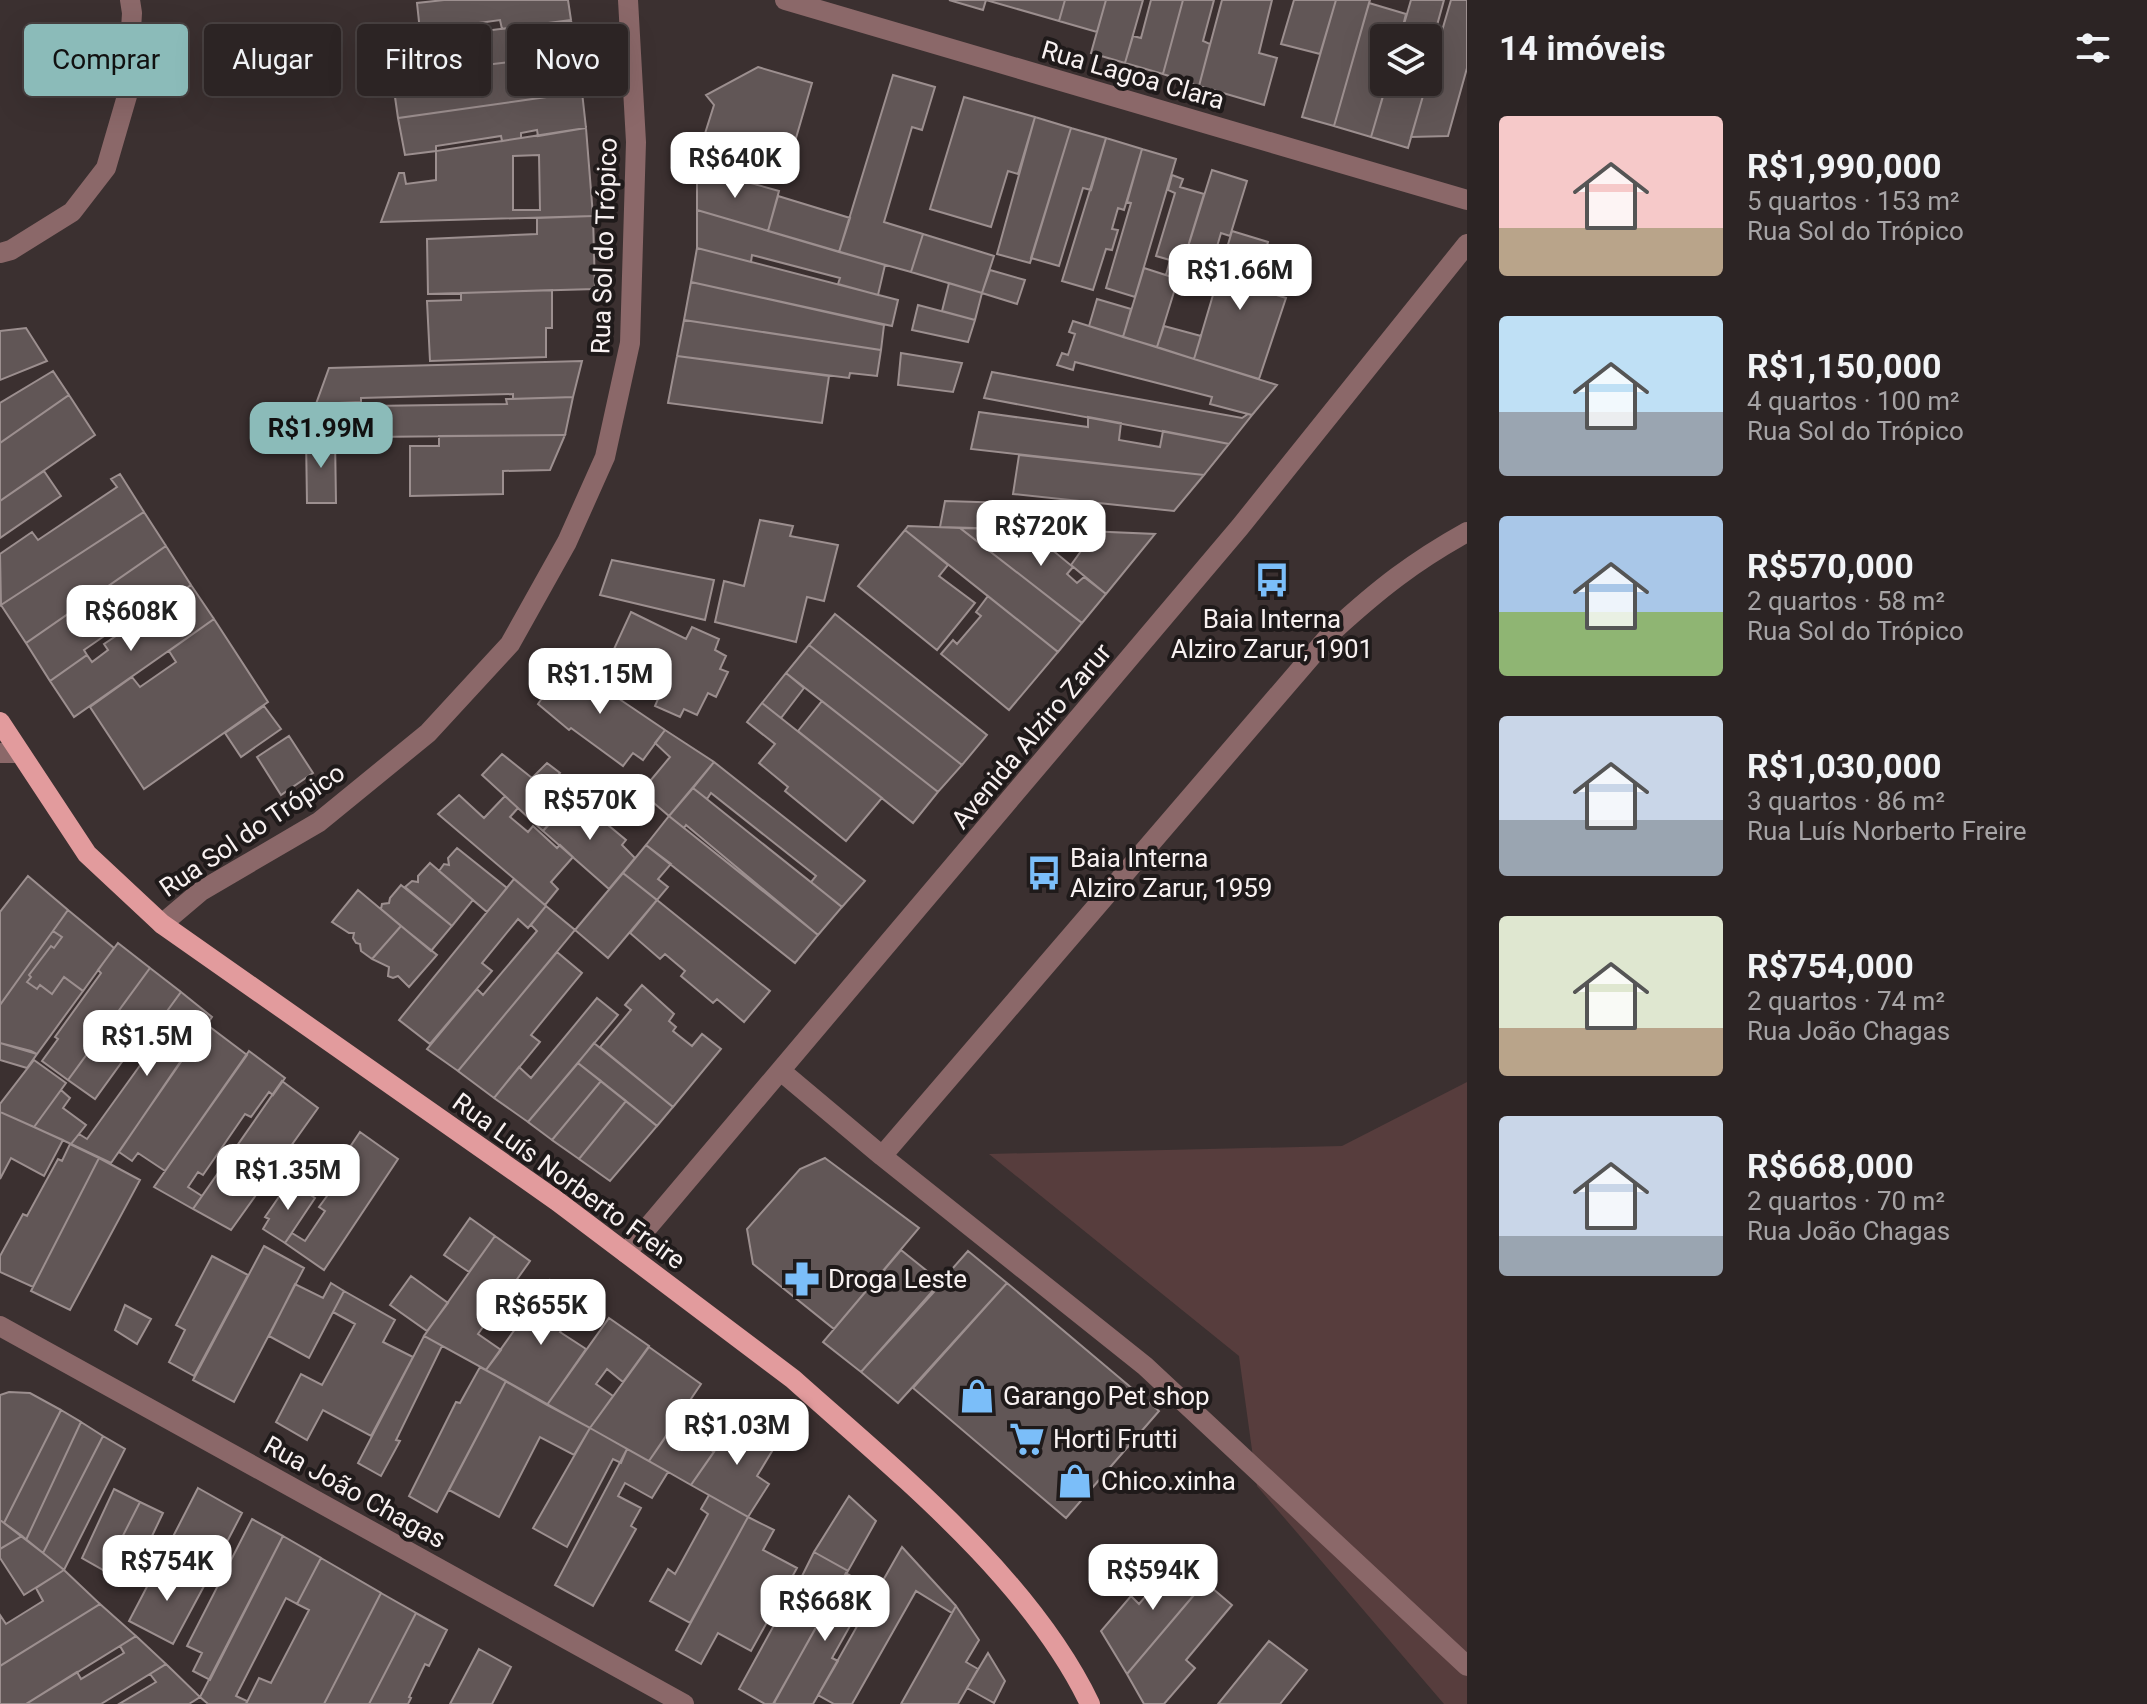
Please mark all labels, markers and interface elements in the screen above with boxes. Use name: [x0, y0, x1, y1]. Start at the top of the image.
chip: Comprar: [24, 24, 188, 96]
chip: Alugar: [204, 24, 341, 96]
chip: Filtros: [357, 24, 491, 96]
chip: Novo: [507, 24, 628, 96]
map controls: [1370, 24, 1442, 96]
button: layers: [1370, 24, 1442, 96]
icon: filters: [2071, 26, 2115, 70]
text: 14 imóveis: [1499, 28, 1666, 68]
street label: Rua Lagoa Clara: [1038, 35, 1228, 115]
pin: R$640K: [670, 132, 800, 200]
street label: Rua Sol do Trópico: [585, 137, 623, 355]
text: R$640K: [689, 143, 781, 173]
text: R$1,990,000: [1747, 146, 1942, 186]
icon: home: [1563, 148, 1659, 244]
text: 5 quartos · 153 m²: [1747, 186, 1960, 216]
text: Rua Sol do Trópico: [1747, 216, 1964, 246]
pin: R$1.66M: [1166, 244, 1314, 312]
text: R$1.66M: [1187, 255, 1293, 285]
text: R$1,150,000: [1747, 346, 1942, 386]
icon: home: [1563, 348, 1659, 444]
text: 4 quartos · 100 m²: [1747, 386, 1960, 416]
pin: R$1.99M: [247, 402, 395, 470]
text: R$1.99M: [268, 413, 374, 443]
text: Rua Sol do Trópico: [1747, 416, 1964, 446]
pin: R$720K: [976, 500, 1106, 568]
text: R$720K: [995, 511, 1087, 541]
text: R$570,000: [1747, 546, 1914, 586]
icon: home: [1563, 548, 1659, 644]
bus stop icon: Baia Interna Alziro Zarur, 1901: [1253, 561, 1291, 599]
pin: R$608K: [66, 585, 196, 653]
text: 2 quartos · 58 m²: [1747, 586, 1945, 616]
text: R$608K: [85, 596, 177, 626]
place label: Baia Interna Alziro Zarur, 1901: [1171, 604, 1373, 664]
text: Rua Sol do Trópico: [1747, 616, 1964, 646]
street label: Avenida Alziro Zarur: [945, 637, 1117, 835]
pin: R$1.15M: [526, 648, 674, 716]
text: R$1.15M: [547, 659, 653, 689]
text: R$1,030,000: [1747, 746, 1942, 786]
icon: home: [1563, 748, 1659, 844]
street label: Rua Sol do Trópico: [154, 757, 350, 903]
pin: R$570K: [525, 774, 655, 842]
text: R$570K: [544, 785, 636, 815]
text: 3 quartos · 86 m²: [1747, 786, 1945, 816]
text: Rua Luís Norberto Freire: [1747, 816, 2027, 846]
place label: Baia Interna Alziro Zarur, 1959: [1070, 843, 1272, 903]
bus stop icon: Baia Interna Alziro Zarur, 1959: [1025, 854, 1063, 892]
text: R$754,000: [1747, 946, 1914, 986]
icon: home: [1563, 948, 1659, 1044]
text: 2 quartos · 74 m²: [1747, 986, 1945, 1016]
pin: R$1.5M: [82, 1010, 212, 1078]
text: Rua João Chagas: [1747, 1016, 1950, 1046]
text: R$1.5M: [101, 1021, 193, 1051]
street label: Rua Luís Norberto Freire: [447, 1087, 691, 1275]
pin: R$1.35M: [214, 1144, 362, 1212]
text: R$668,000: [1747, 1146, 1914, 1186]
icon: home: [1563, 1148, 1659, 1244]
text: R$1.35M: [235, 1155, 341, 1185]
text: 2 quartos · 70 m²: [1747, 1186, 1945, 1216]
text: Rua João Chagas: [1747, 1216, 1950, 1246]
pharmacy icon: Droga Leste: [783, 1260, 821, 1298]
place label: Droga Leste: [828, 1264, 967, 1294]
pin: R$655K: [476, 1279, 606, 1347]
text: R$655K: [495, 1290, 587, 1320]
shop icon: Garango Pet shop: [958, 1377, 996, 1415]
place label: Garango Pet shop: [1003, 1381, 1210, 1411]
pin: R$1.03M: [663, 1399, 811, 1467]
text: R$1.03M: [684, 1410, 790, 1440]
supermarket icon: Horti Frutti: [1008, 1420, 1046, 1458]
place label: Horti Frutti: [1053, 1424, 1178, 1454]
street label: Rua João Chagas: [259, 1430, 451, 1554]
shop icon: Chico.xinha: [1056, 1462, 1094, 1500]
place label: Chico.xinha: [1101, 1466, 1236, 1496]
pin: R$754K: [102, 1535, 232, 1603]
pin: R$594K: [1088, 1544, 1218, 1612]
text: R$754K: [121, 1546, 213, 1576]
text: R$594K: [1107, 1555, 1199, 1585]
pin: R$668K: [760, 1575, 890, 1643]
text: R$668K: [779, 1586, 871, 1616]

